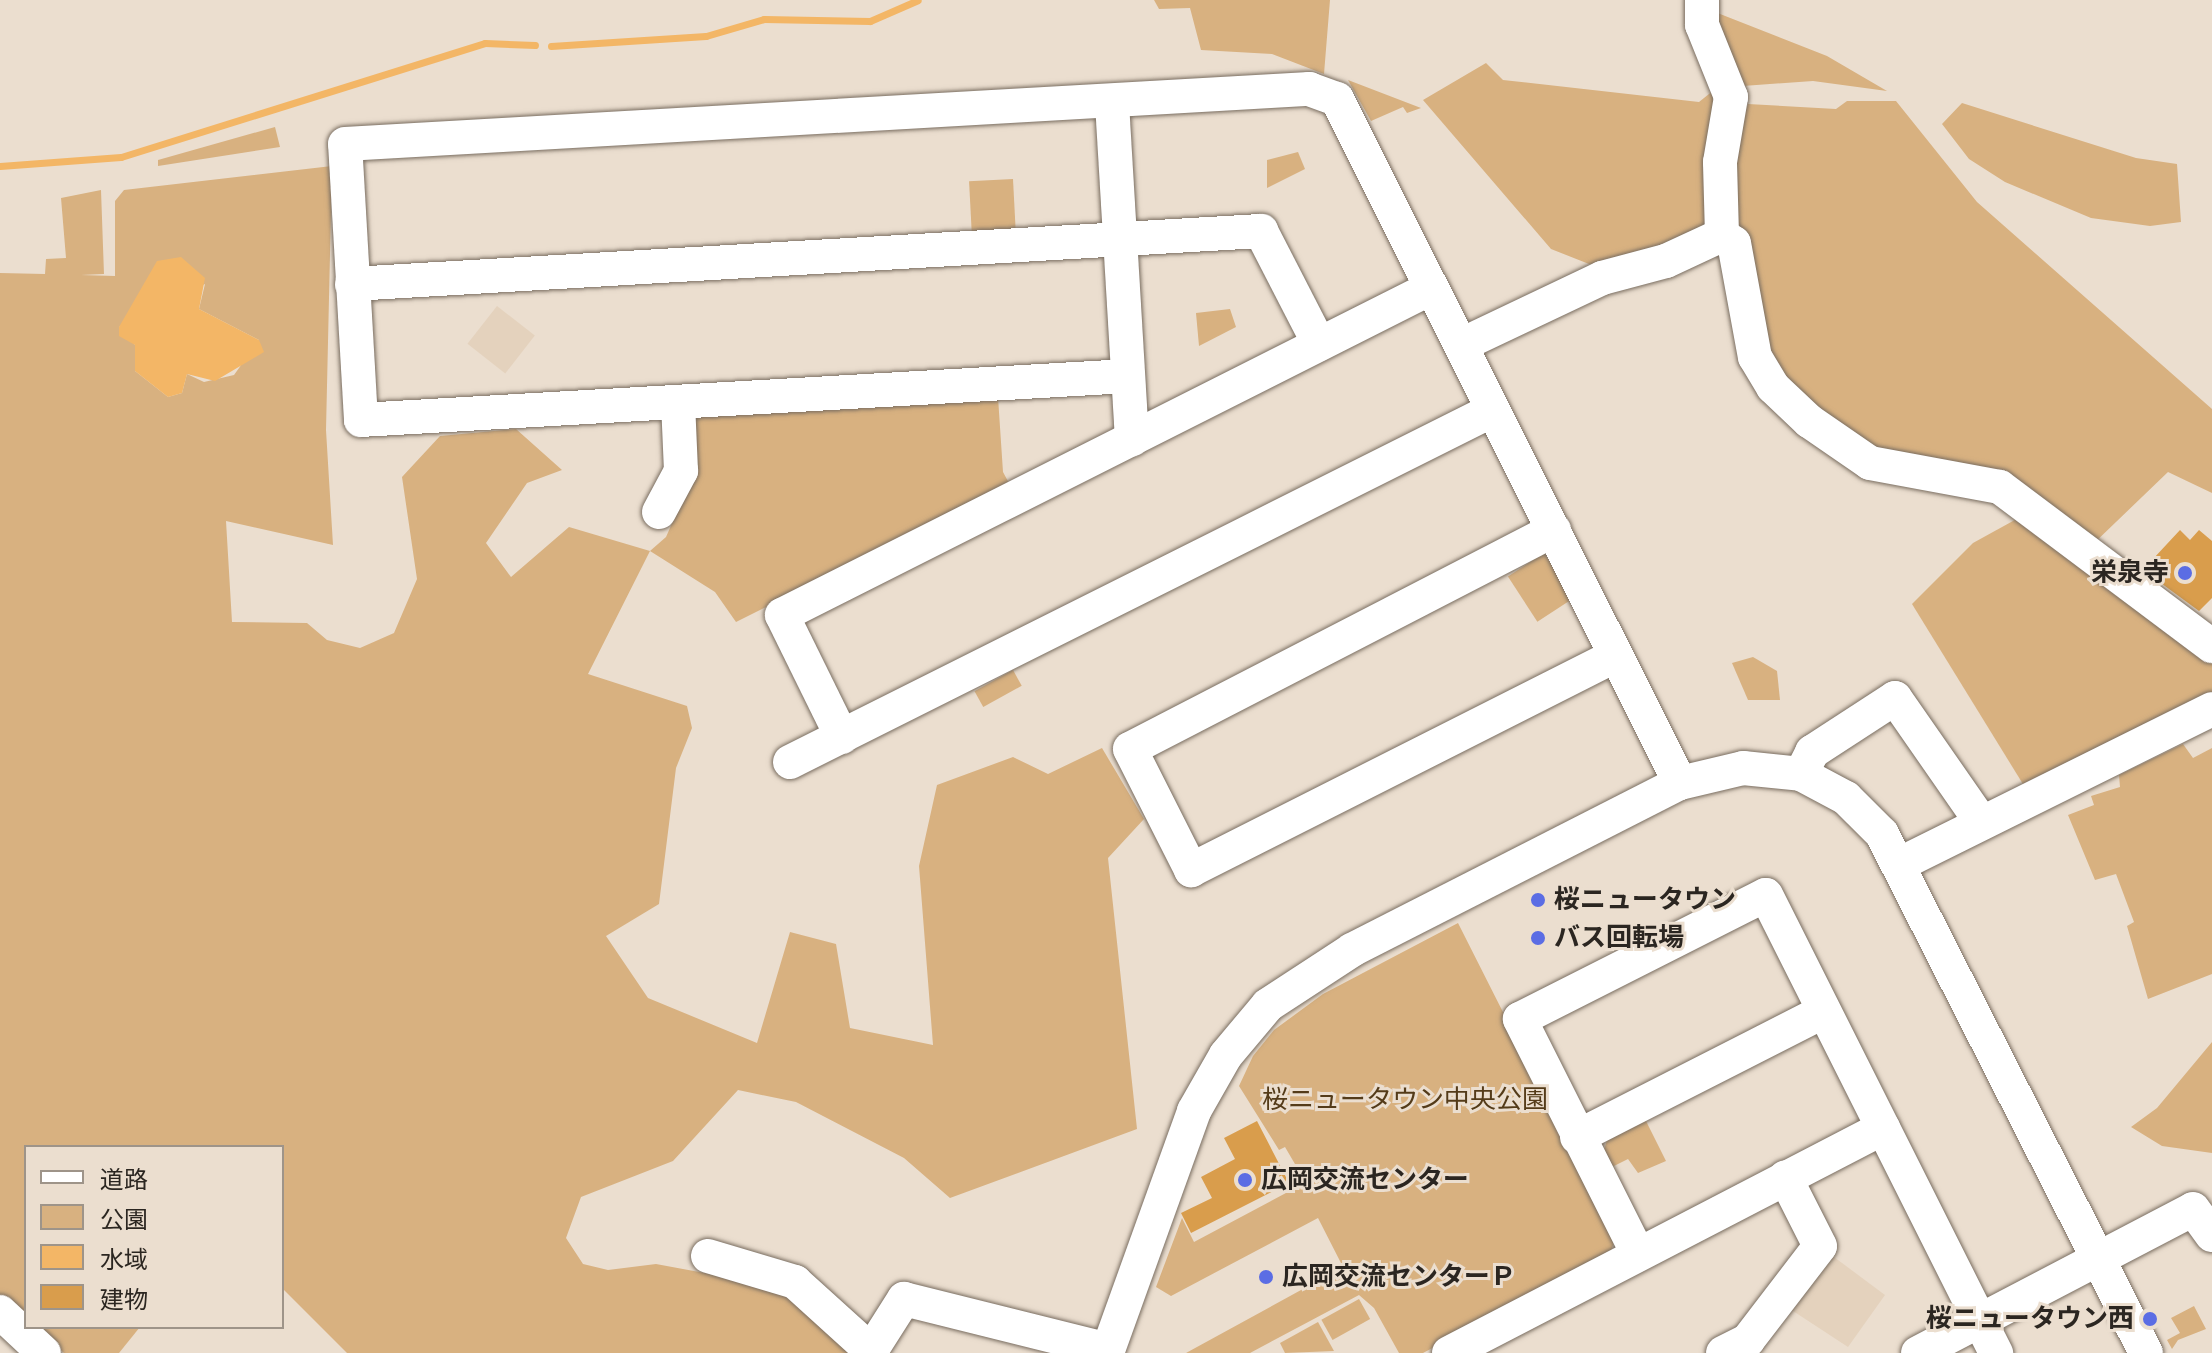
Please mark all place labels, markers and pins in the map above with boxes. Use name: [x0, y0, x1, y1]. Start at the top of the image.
place label: 栄泉寺: [2091, 557, 2169, 589]
marker: 栄泉寺: [2176, 564, 2194, 582]
place label: 桜ニュータウン: [1554, 884, 1736, 916]
marker: 桜ニュータウン: [1529, 891, 1547, 909]
place label: バス回転場: [1554, 922, 1684, 954]
marker: バス回転場: [1529, 929, 1547, 947]
place label: 広岡交流センター: [1261, 1164, 1469, 1196]
marker: 広岡交流センター: [1236, 1171, 1254, 1189]
place label: 広岡交流センターＰ: [1282, 1261, 1516, 1293]
marker: 広岡交流センターＰ: [1257, 1268, 1275, 1286]
place label: 桜ニュータウン西: [1926, 1303, 2134, 1335]
marker: 桜ニュータウン西: [2141, 1310, 2159, 1328]

